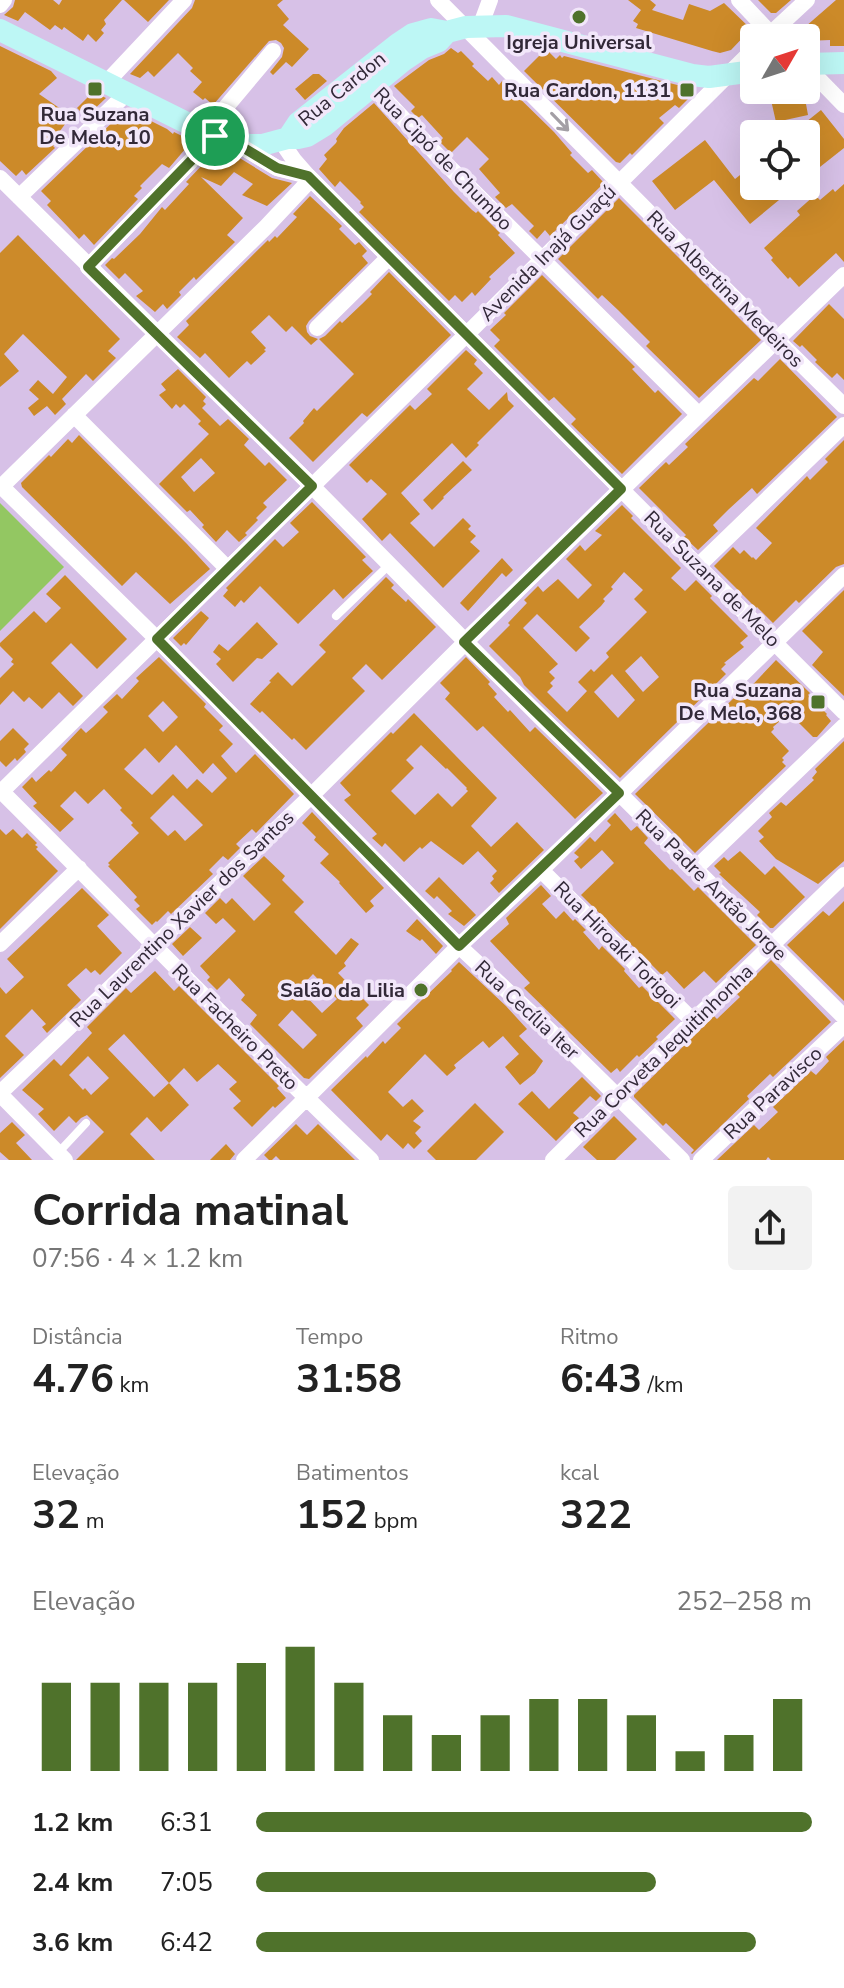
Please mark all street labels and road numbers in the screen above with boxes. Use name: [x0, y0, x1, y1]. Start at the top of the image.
street label: Rua Cardon: [293, 45, 391, 133]
street label: Rua Cipó de Chumbo: [367, 81, 519, 237]
street label: Avenida Inajá Guaçú: [474, 179, 622, 327]
street label: Rua Albertina Medeiros: [640, 204, 810, 374]
street label: Rua Suzana de Melo: [638, 505, 786, 653]
street label: Rua Padre Antão Jorge: [629, 803, 793, 967]
street label: Rua Laurentino Xavier dos Santos: [64, 804, 300, 1034]
street label: Rua Hiroaki Torigoi: [547, 875, 687, 1015]
street label: Rua Cecília Iter: [469, 954, 585, 1066]
street label: Rua Facheiro Preto: [166, 958, 304, 1096]
street label: Rua Corveta Jequitinhonha: [569, 958, 759, 1144]
street label: Rua Paravisco: [718, 1040, 828, 1146]

